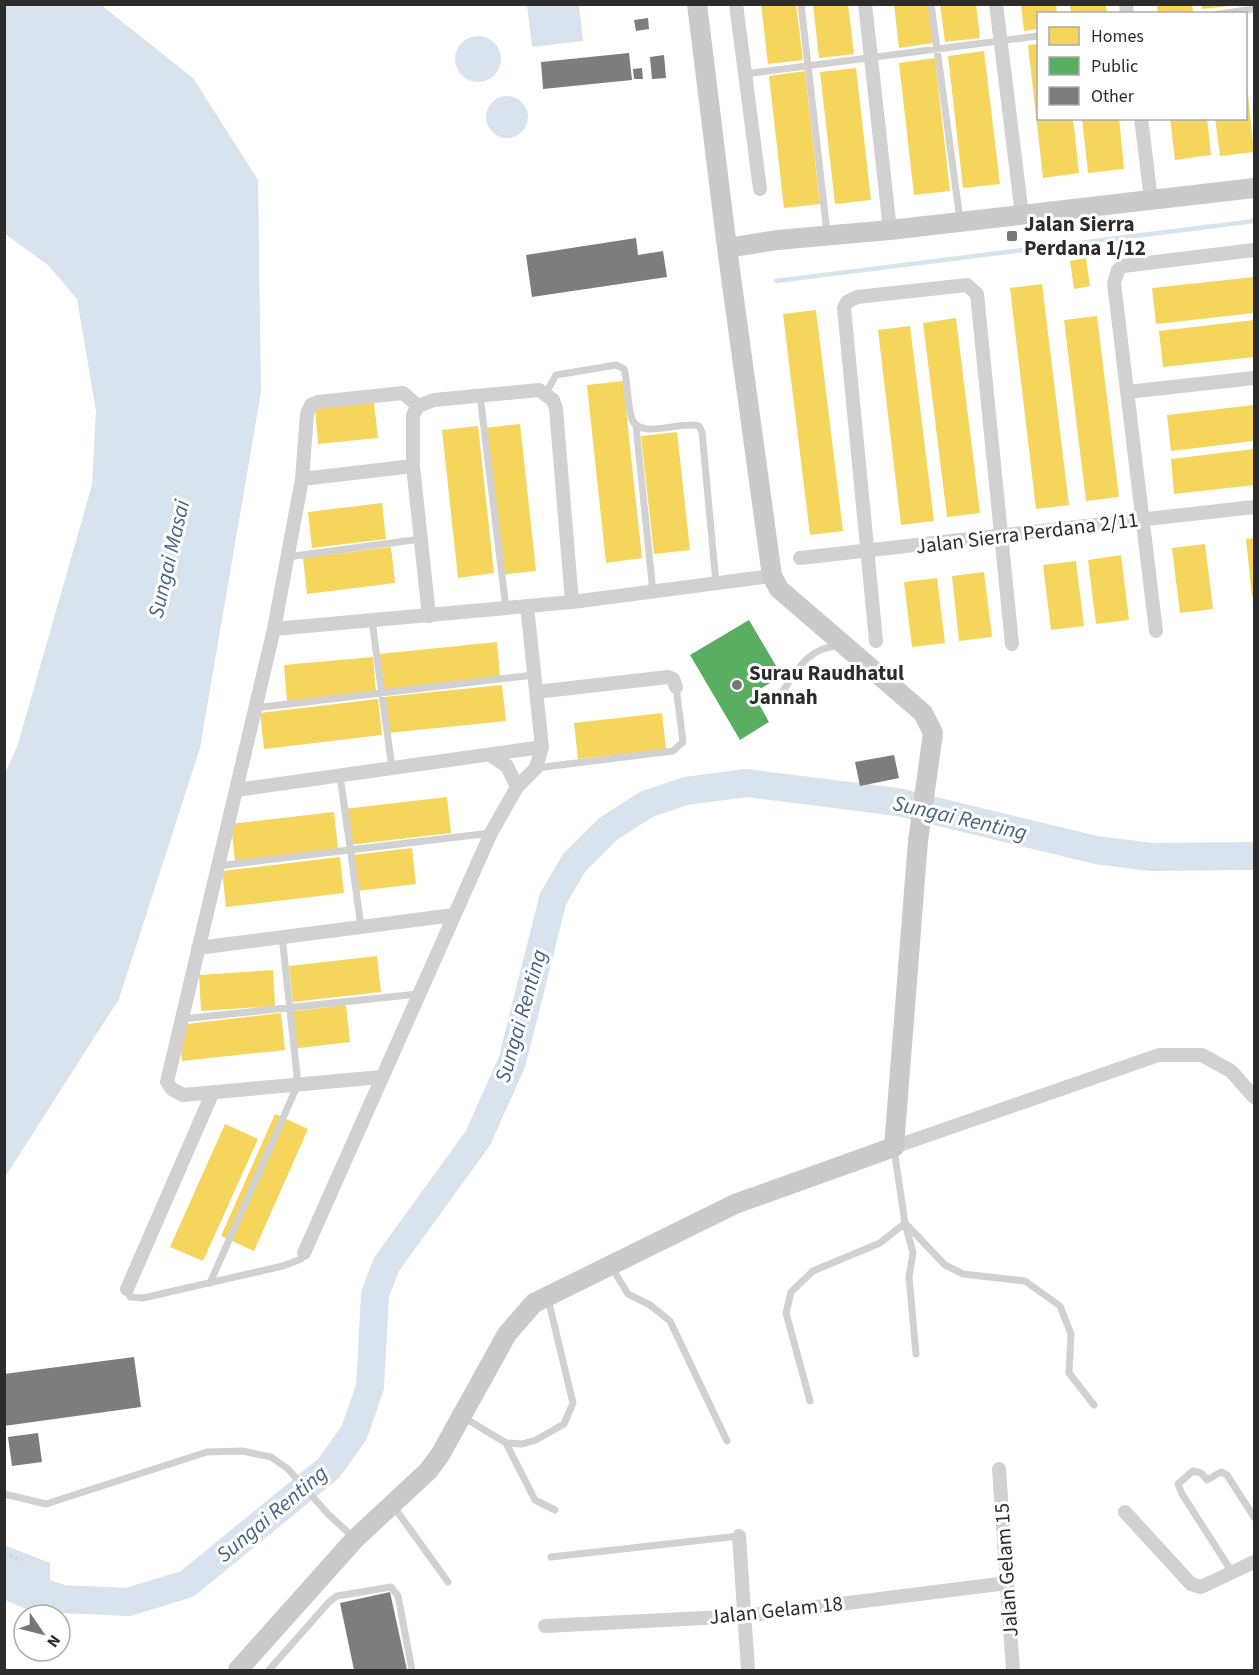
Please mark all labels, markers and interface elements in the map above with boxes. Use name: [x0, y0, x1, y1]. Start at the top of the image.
legend: [1037, 12, 1247, 120]
text: Homes: [1091, 24, 1144, 49]
text: Public: [1091, 54, 1138, 79]
text: Other: [1091, 84, 1135, 109]
place label: Jalan Sierra Perdana 1/12: [1024, 209, 1146, 263]
marker: Jalan Sierra Perdana 1/12: [1005, 229, 1019, 243]
water label: Sungai Masai: [140, 496, 198, 621]
street label: Jalan Sierra Perdana 2/11: [914, 504, 1140, 562]
place label: Surau Raudhatul Jannah: [749, 658, 904, 712]
marker: Surau Raudhatul Jannah: [730, 678, 744, 692]
water label: Sungai Renting: [890, 787, 1030, 849]
water label: Sungai Renting: [487, 946, 555, 1086]
water label: Sungai Renting: [209, 1458, 335, 1570]
street label: Jalan Gelam 15: [986, 1502, 1026, 1638]
street label: Jalan Gelam 18: [708, 1588, 844, 1632]
north arrow: [12, 1603, 72, 1663]
text: N: [41, 1630, 66, 1652]

